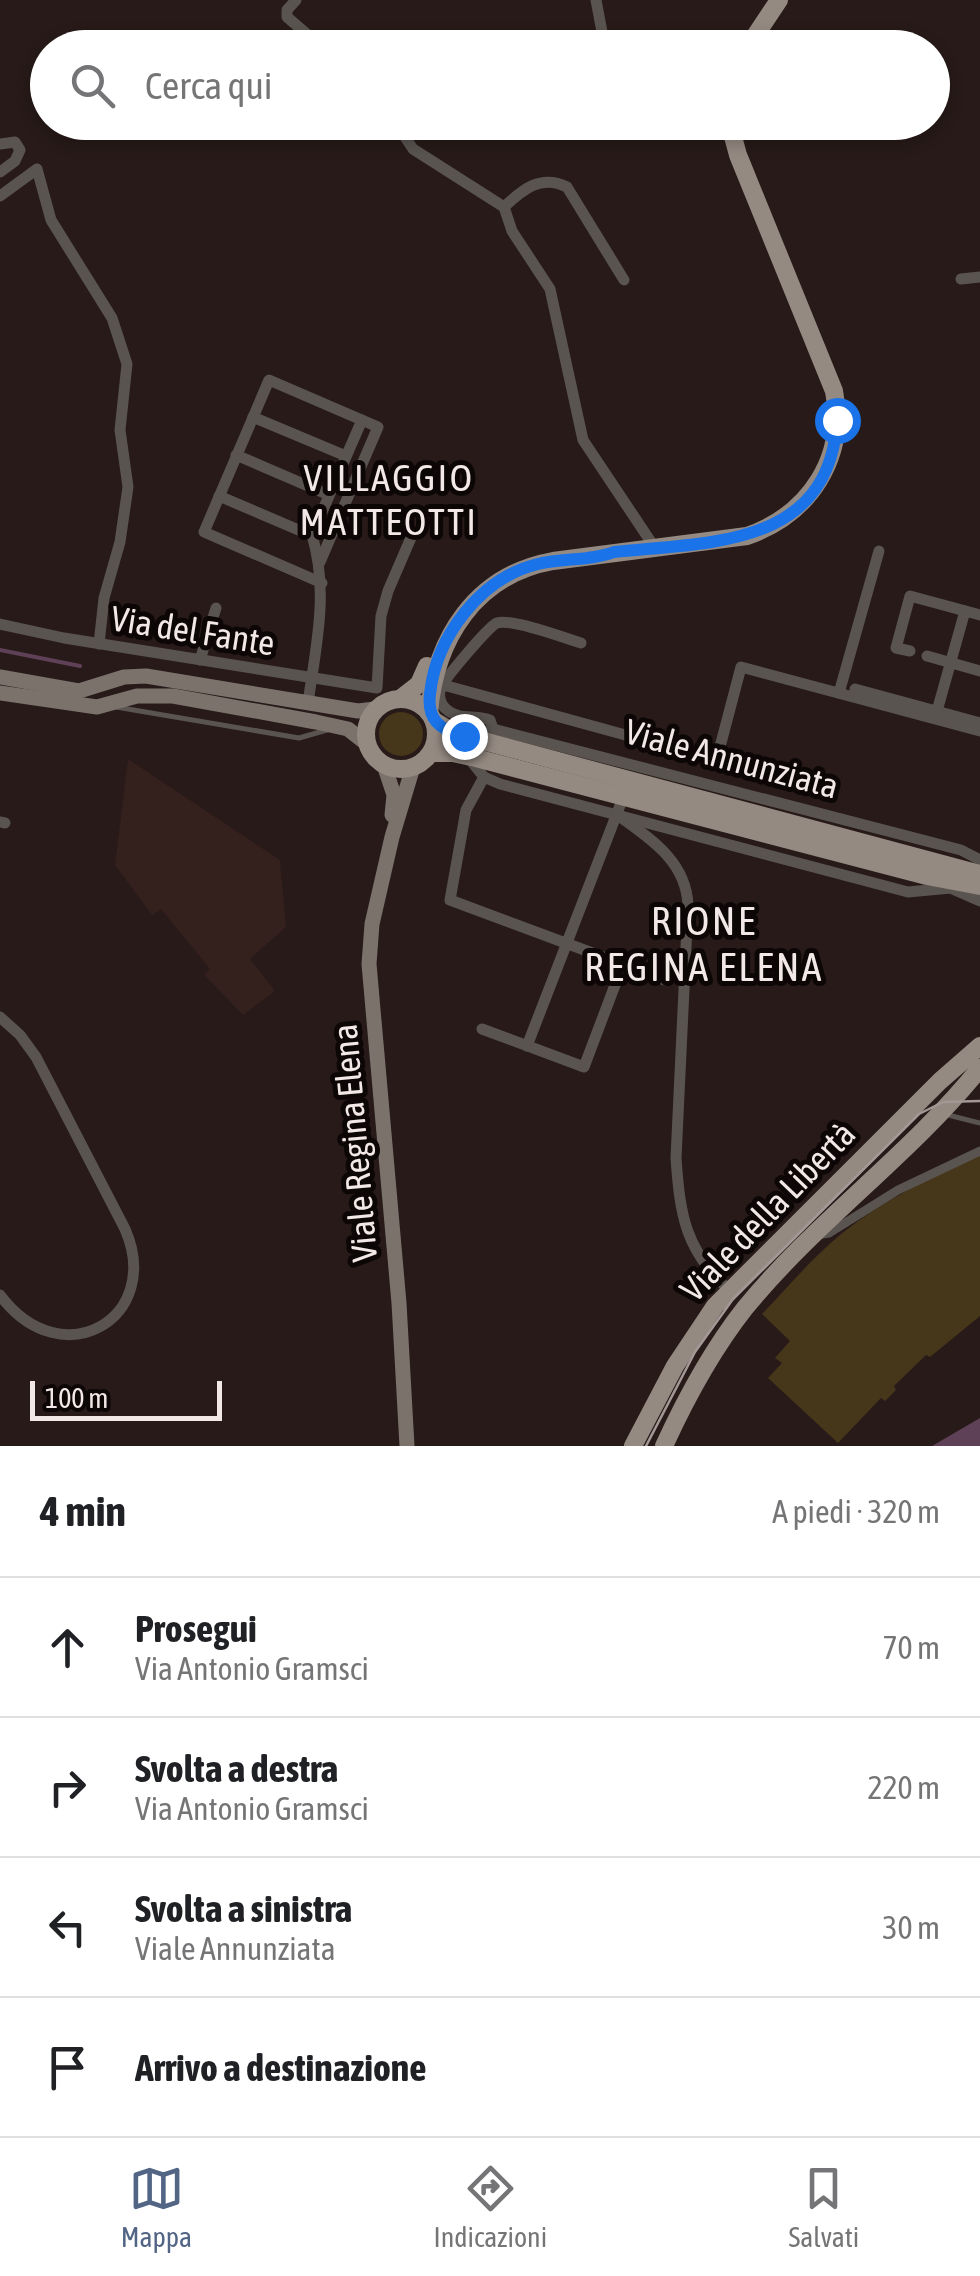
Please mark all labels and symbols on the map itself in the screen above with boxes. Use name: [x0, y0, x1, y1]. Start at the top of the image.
route start: [815, 398, 861, 444]
district label: VILLAGGIO MATTEOTTI: [299, 456, 479, 543]
street label: Via del Fante: [108, 597, 278, 663]
street label: Viale Annunziata: [621, 710, 843, 806]
route end: [442, 714, 488, 760]
district label: RIONE REGINA ELENA: [584, 898, 824, 989]
street label: Viale Regina Elena: [324, 1022, 384, 1264]
street label: Viale della Libertà: [671, 1113, 863, 1309]
scale bar: [30, 1376, 222, 1420]

